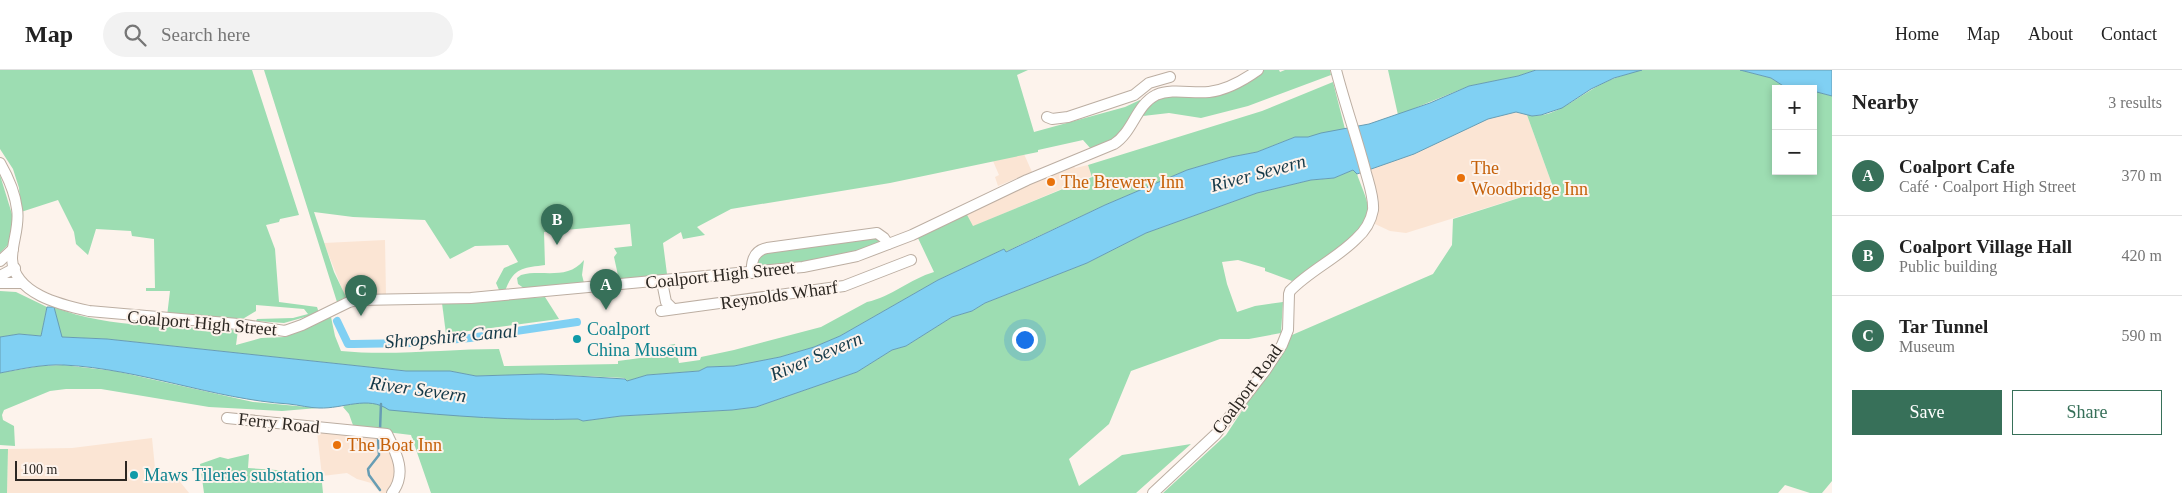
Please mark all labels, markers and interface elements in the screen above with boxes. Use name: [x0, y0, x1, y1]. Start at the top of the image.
search box: [103, 12, 453, 57]
text: Map: [25, 21, 73, 47]
icon: search: [121, 21, 149, 49]
text: Search here: [161, 24, 250, 45]
text: Home: [1895, 24, 1939, 44]
text: Map: [1967, 24, 2000, 44]
text: About: [2028, 24, 2073, 44]
text: Contact: [2101, 24, 2157, 44]
map controls: [1772, 85, 1817, 175]
button: +: [1772, 85, 1817, 130]
text: Nearby: [1852, 90, 1919, 114]
text: 3 results: [2108, 94, 2162, 111]
button: −: [1772, 130, 1817, 175]
water label: River Severn: [1207, 150, 1308, 196]
text: Coalport Cafe: [1899, 156, 2015, 177]
place label: The Woodbridge Inn: [1471, 158, 1588, 199]
text: A: [1862, 167, 1874, 184]
text: 370 m: [2122, 167, 2162, 184]
place label: The Brewery Inn: [1061, 172, 1184, 192]
marker: The Woodbridge Inn: [1455, 172, 1467, 184]
marker: The Brewery Inn: [1045, 176, 1057, 188]
text: Café · Coalport High Street: [1899, 178, 2076, 195]
pin: B: [541, 204, 573, 245]
text: Coalport Village Hall: [1899, 236, 2072, 257]
text: B: [1863, 247, 1873, 264]
text: 420 m: [2122, 247, 2162, 264]
street label: Coalport High Street: [644, 257, 796, 293]
text: Public building: [1899, 258, 1997, 275]
pin: A: [590, 269, 622, 310]
pin: C: [345, 275, 377, 316]
street label: Reynolds Wharf: [719, 277, 839, 313]
street label: Coalport High Street: [126, 307, 278, 339]
text: Tar Tunnel: [1899, 316, 1988, 337]
place label: Coalport China Museum: [587, 319, 698, 360]
water label: Shropshire Canal: [384, 320, 518, 352]
water label: River Severn: [766, 327, 865, 385]
your location: [1012, 327, 1038, 353]
text: C: [1862, 327, 1874, 344]
text: 590 m: [2122, 327, 2162, 344]
marker: Coalport China Museum: [571, 333, 583, 345]
text: Museum: [1899, 338, 1955, 355]
street label: Coalport Road: [1208, 340, 1286, 438]
water label: River Severn: [367, 372, 468, 406]
button: Save: [1852, 390, 2002, 435]
button: Share: [2012, 390, 2162, 435]
street label: Ferry Road: [237, 409, 321, 437]
place label: The Boat Inn: [347, 435, 442, 455]
marker: The Boat Inn: [331, 439, 343, 451]
scale bar: [15, 458, 128, 481]
text: 100 m: [22, 462, 57, 477]
place label: Maws Tileries substation: [144, 465, 324, 485]
marker: Maws Tileries substation: [128, 469, 140, 481]

